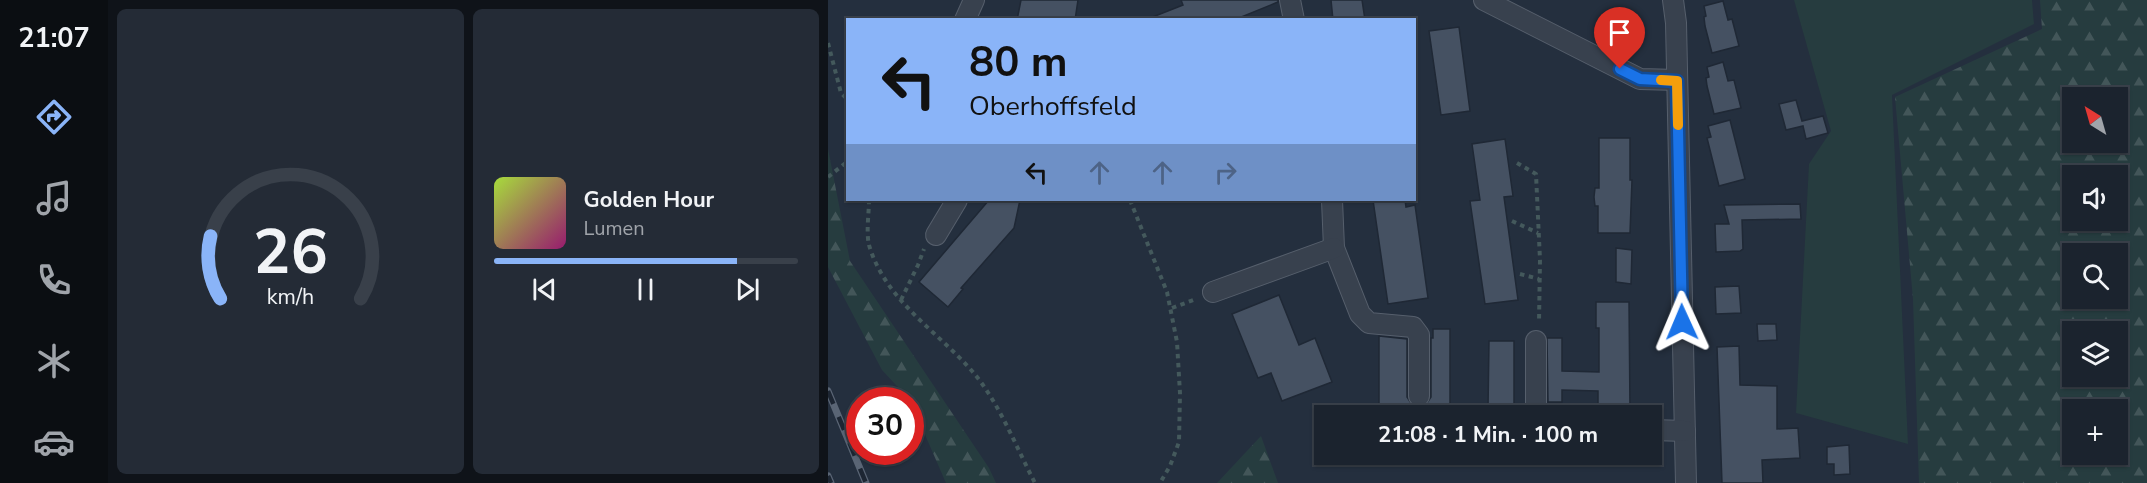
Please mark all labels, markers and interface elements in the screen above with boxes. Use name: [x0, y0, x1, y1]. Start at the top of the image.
pin: [1594, 7, 1645, 69]
icon: arrive: [1603, 16, 1636, 49]
text: 21:07: [18, 20, 90, 57]
text: 80 m: [969, 34, 1068, 91]
icon: left: [870, 42, 948, 120]
north arrow: [2062, 87, 2128, 153]
map controls: [2062, 87, 2128, 465]
text: Oberhoffsfeld: [969, 88, 1137, 125]
icon: directions: [33, 96, 75, 138]
icon: left: [1020, 156, 1053, 189]
icon: ahead: [1083, 156, 1116, 189]
icon: ahead: [1146, 156, 1179, 189]
icon: right: [1209, 156, 1242, 189]
button: sound: [2062, 165, 2128, 231]
icon: music: [33, 177, 75, 219]
text: Golden Hour: [584, 185, 714, 215]
text: 26: [253, 210, 328, 295]
text: Lumen: [584, 215, 645, 242]
button: search: [2062, 243, 2128, 309]
icon: phone: [33, 259, 75, 301]
icon: previous: [528, 273, 561, 306]
icon: pause: [629, 273, 662, 306]
icon: next: [731, 273, 764, 306]
text: km/h: [267, 282, 314, 312]
position arrow: [1650, 290, 1714, 354]
button: layers: [2062, 321, 2128, 387]
icon: climate: [33, 340, 75, 382]
speed limit sign: 30: [846, 387, 924, 465]
button: +: [2062, 399, 2128, 465]
text: 21:08 · 1 Min. · 100 m: [1378, 420, 1598, 450]
icon: car: [33, 421, 75, 463]

